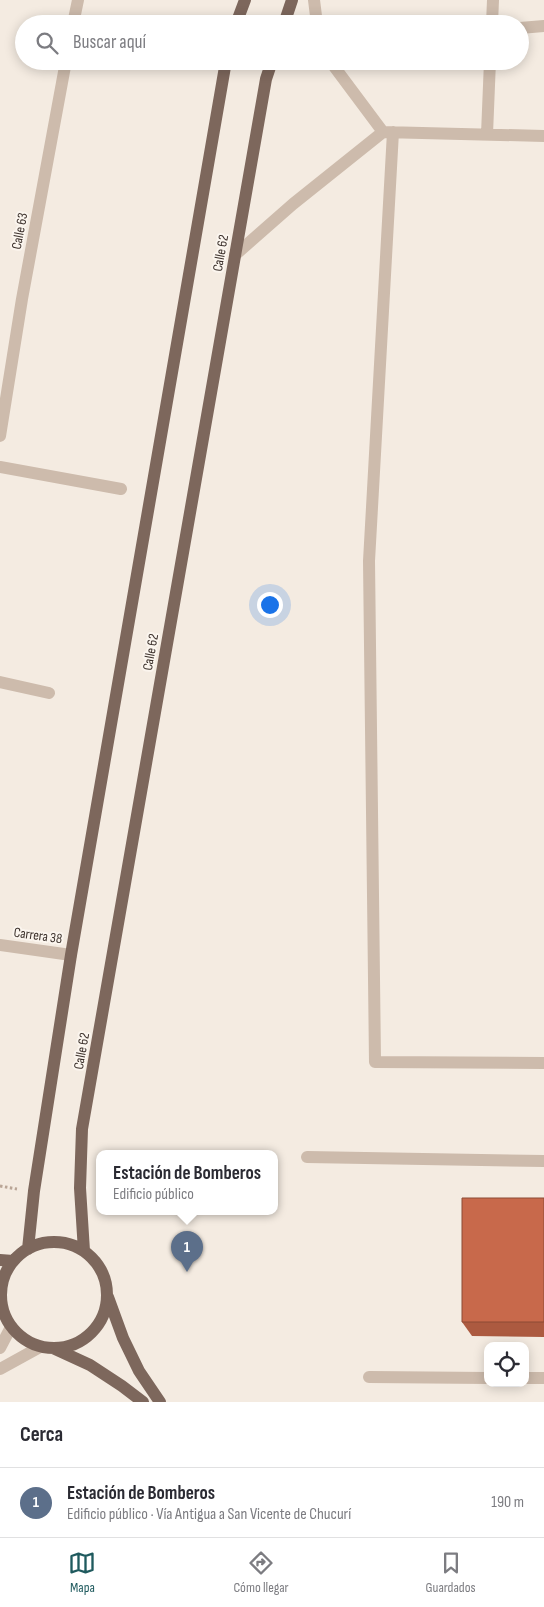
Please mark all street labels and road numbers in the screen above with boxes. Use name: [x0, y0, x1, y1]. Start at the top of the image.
street label: Calle 63: [8, 211, 31, 251]
street label: Calle 62: [209, 233, 232, 273]
street label: Calle 62: [139, 632, 162, 672]
street label: Carrera 38: [13, 924, 63, 947]
street label: Calle 62: [70, 1031, 93, 1071]

